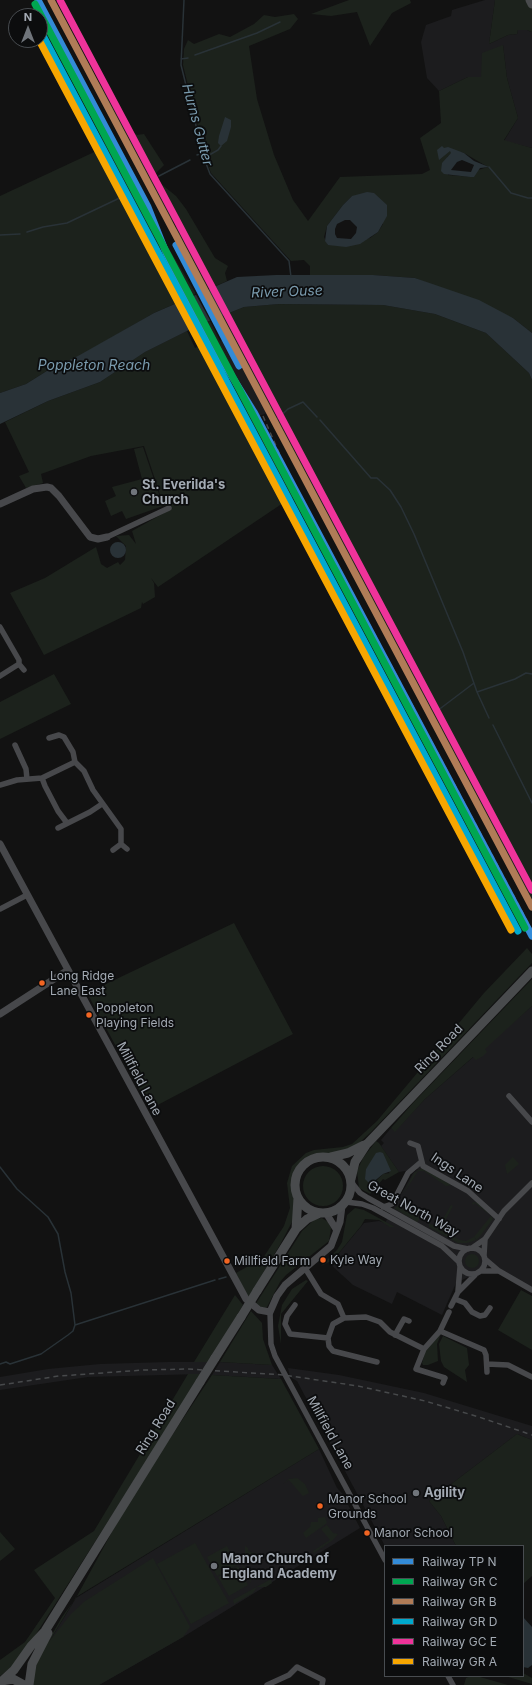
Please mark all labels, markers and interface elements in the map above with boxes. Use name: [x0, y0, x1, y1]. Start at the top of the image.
north arrow: [8, 8, 48, 48]
text: N: [24, 10, 32, 24]
water label: Hurns Gutter: [178, 82, 216, 168]
water label: River Ouse: [251, 282, 323, 302]
water label: Poppleton Reach: [38, 358, 150, 374]
place label: St. Everilda's Church: [142, 477, 225, 508]
marker: St. Everilda's Church: [129, 487, 139, 497]
place label: Long Ridge Lane East: [50, 969, 114, 997]
marker: Long Ridge Lane East: [37, 978, 47, 988]
place label: Poppleton Playing Fields: [96, 1001, 174, 1029]
marker: Poppleton Playing Fields: [84, 1010, 94, 1020]
street label: Ring Road: [412, 1021, 466, 1077]
street label: Millfield Lane: [113, 1039, 165, 1119]
street label: Ings Lane: [428, 1150, 486, 1196]
street label: Great North Way: [365, 1177, 461, 1241]
place label: Kyle Way: [330, 1253, 382, 1267]
place label: Millfield Farm: [234, 1254, 310, 1268]
marker: Kyle Way: [318, 1255, 328, 1265]
marker: Millfield Farm: [222, 1256, 232, 1266]
street label: Millfield Lane: [303, 1394, 357, 1472]
street label: Ring Road: [133, 1397, 179, 1457]
place label: Agility: [424, 1485, 465, 1501]
marker: Agility: [411, 1488, 421, 1498]
place label: Manor School Grounds: [328, 1492, 407, 1520]
marker: Manor School Grounds: [315, 1501, 325, 1511]
place label: Manor School: [374, 1526, 453, 1540]
marker: Manor School: [362, 1528, 372, 1538]
legend: [384, 1545, 524, 1677]
place label: Manor Church of England Academy: [222, 1551, 337, 1582]
text: Railway TP N: [422, 1554, 497, 1569]
marker: Manor Church of England Academy: [209, 1561, 219, 1571]
text: Railway GR C: [422, 1574, 498, 1589]
text: Railway GR B: [422, 1594, 497, 1609]
text: Railway GR D: [422, 1614, 497, 1629]
text: Railway GC E: [422, 1634, 497, 1649]
text: Railway GR A: [422, 1654, 497, 1669]

